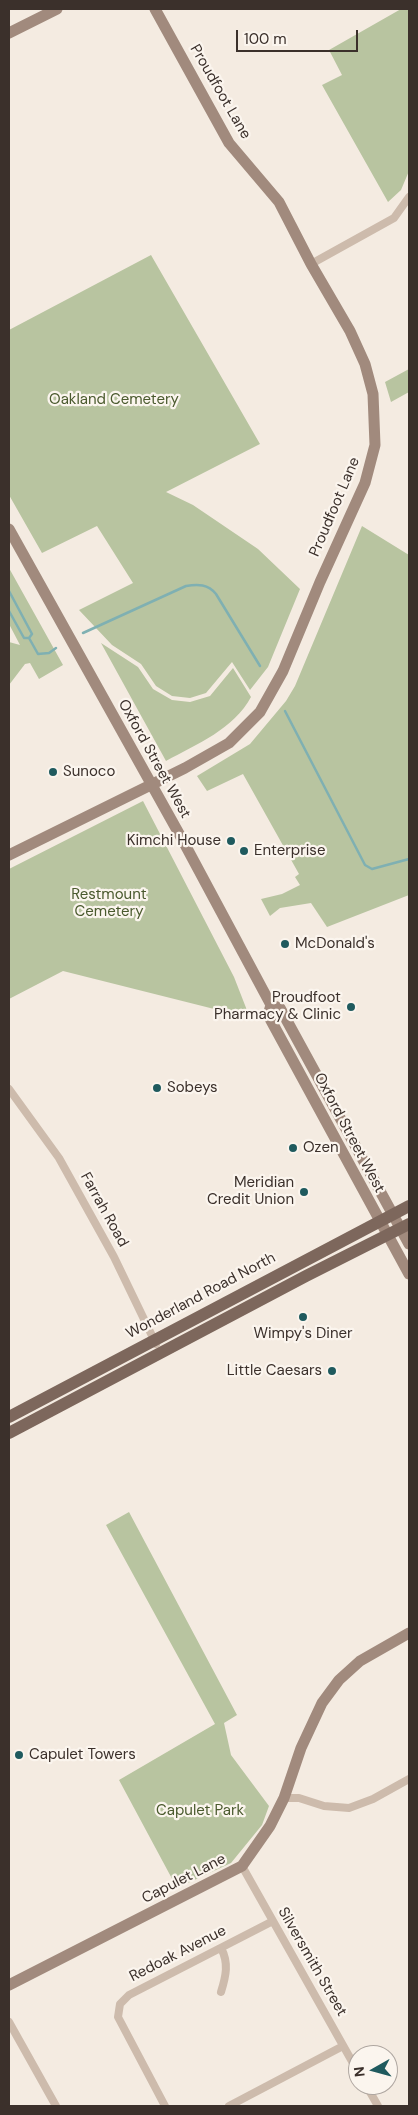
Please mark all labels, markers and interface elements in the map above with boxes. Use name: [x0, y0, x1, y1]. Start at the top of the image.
scale bar: [238, 20, 360, 52]
text: 100 m: [244, 29, 287, 49]
street label: Proudfoot Lane: [186, 42, 254, 142]
park label: Oakland Cemetery: [49, 391, 179, 409]
street label: Proudfoot Lane: [306, 455, 364, 559]
street label: Oxford Street West: [114, 696, 194, 822]
place label: Sunoco: [63, 763, 115, 781]
marker: Sunoco: [47, 766, 59, 778]
place label: Kimchi House: [127, 832, 221, 850]
marker: Kimchi House: [225, 835, 237, 847]
place label: Enterprise: [254, 842, 325, 860]
marker: Enterprise: [238, 845, 250, 857]
park label: Restmount Cemetery: [71, 886, 147, 921]
place label: McDonald's: [295, 935, 375, 953]
marker: McDonald's: [279, 938, 291, 950]
place label: Proudfoot Pharmacy & Clinic: [214, 989, 341, 1024]
marker: Proudfoot Pharmacy & Clinic: [345, 1001, 357, 1013]
street label: Oxford Street West: [310, 1070, 388, 1196]
place label: Sobeys: [167, 1079, 218, 1097]
marker: Sobeys: [151, 1082, 163, 1094]
place label: Ozen: [303, 1139, 339, 1157]
marker: Ozen: [287, 1142, 299, 1154]
street label: Farrah Road: [76, 1170, 132, 1250]
place label: Meridian Credit Union: [207, 1174, 294, 1209]
marker: Meridian Credit Union: [298, 1186, 310, 1198]
street label: Wonderland Road North: [123, 1249, 279, 1343]
marker: Wimpy's Diner: [297, 1311, 309, 1323]
place label: Wimpy's Diner: [253, 1325, 353, 1343]
place label: Little Caesars: [227, 1362, 322, 1380]
marker: Little Caesars: [326, 1365, 338, 1377]
place label: Capulet Towers: [29, 1746, 136, 1764]
marker: Capulet Towers: [13, 1749, 25, 1761]
park label: Capulet Park: [156, 1802, 244, 1820]
street label: Capulet Lane: [139, 1850, 229, 1908]
street label: Silversmith Street: [274, 1904, 350, 2020]
street label: Redoak Avenue: [127, 1922, 229, 1986]
north arrow: [348, 2045, 398, 2095]
text: N: [350, 2066, 369, 2078]

